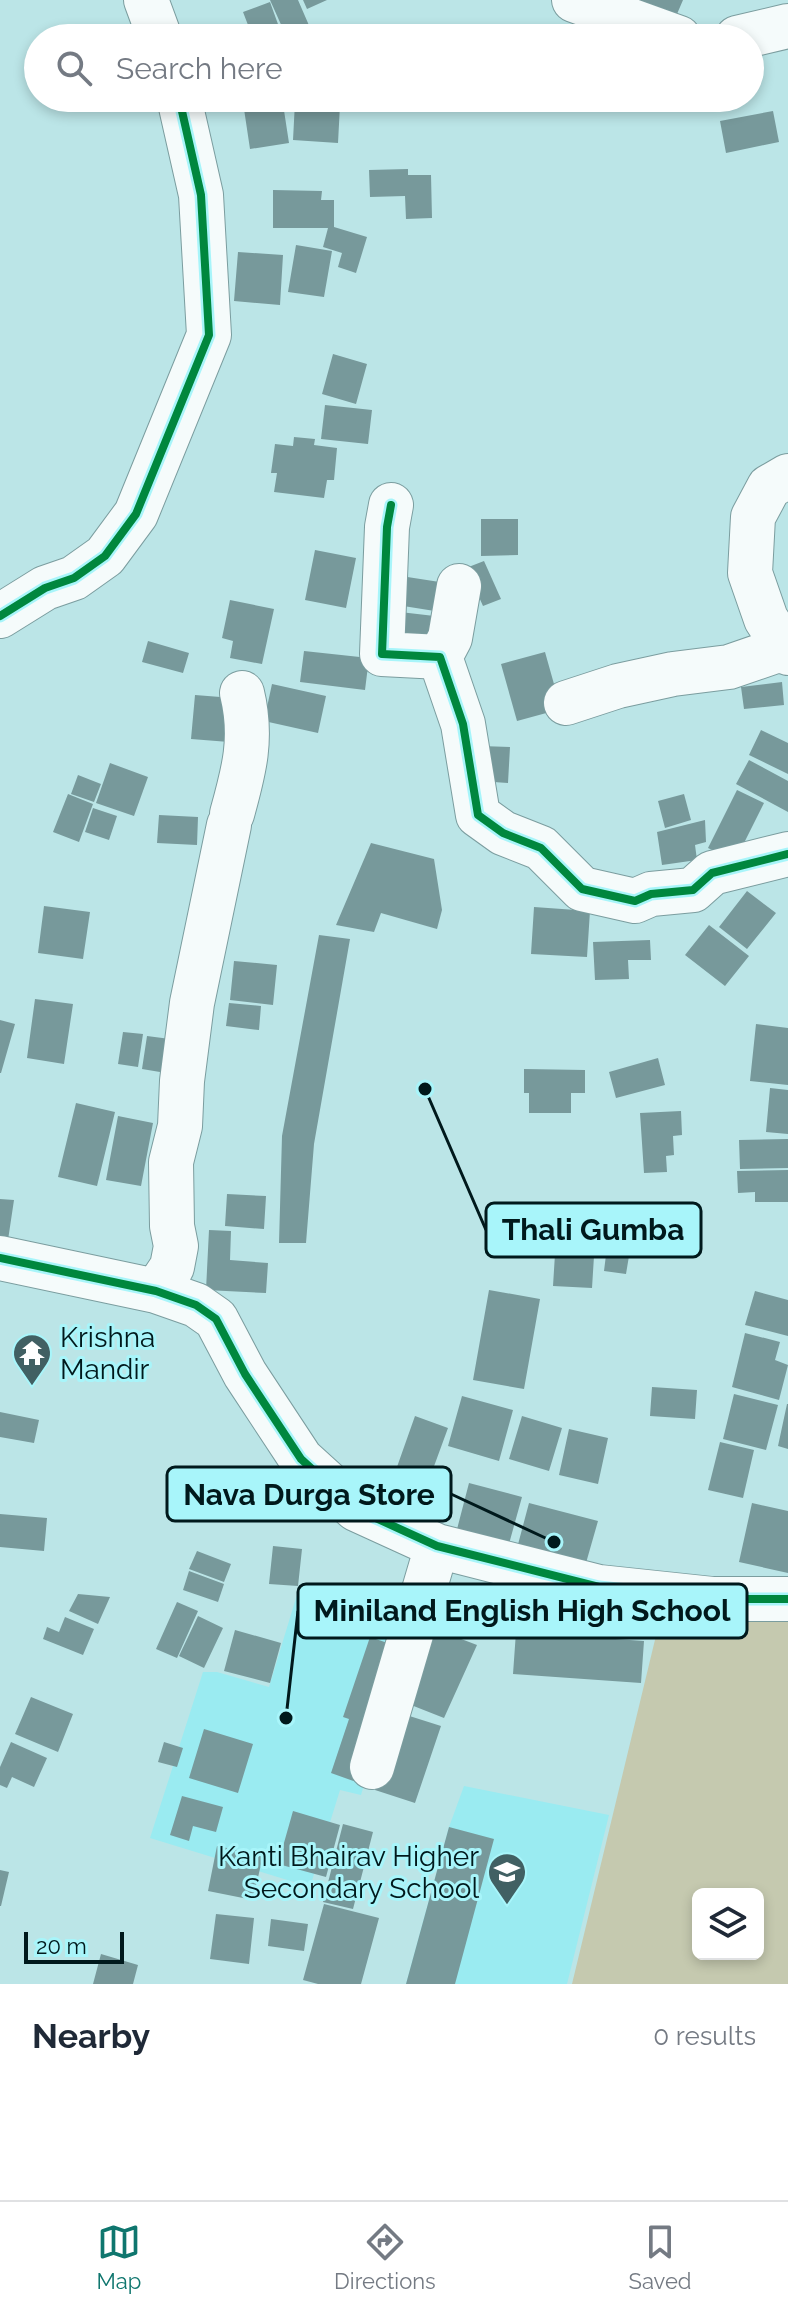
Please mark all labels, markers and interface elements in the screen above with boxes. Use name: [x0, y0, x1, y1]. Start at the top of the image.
search box: [24, 24, 764, 112]
icon: search: [52, 46, 96, 90]
text: Search here: [116, 51, 283, 86]
callout: Thali Gumba: [486, 1203, 701, 1257]
text: Thali Gumba: [502, 1212, 684, 1247]
place label: Krishna Mandir: [60, 1321, 155, 1386]
temple icon: Krishna Mandir: [11, 1332, 53, 1387]
callout: Nava Durga Store: [167, 1467, 451, 1521]
text: Nava Durga Store: [183, 1477, 435, 1512]
callout: Miniland English High School: [298, 1584, 747, 1638]
text: Miniland English High School: [314, 1593, 731, 1628]
place label: Kanti Bhairav Higher Secondary School: [218, 1840, 479, 1905]
school or university icon: Kanti Bhairav Higher Secondary School: [486, 1851, 528, 1906]
map controls: [692, 1888, 764, 1960]
button: layers: [692, 1888, 764, 1960]
scale bar: [24, 1928, 124, 1964]
text: 20 m: [36, 1933, 87, 1959]
text: Nearby: [32, 2016, 150, 2056]
text: 0 results: [653, 2021, 756, 2051]
tab: Map: [96, 2220, 141, 2294]
tab: Directions: [334, 2220, 436, 2294]
tab: Saved: [629, 2220, 692, 2294]

